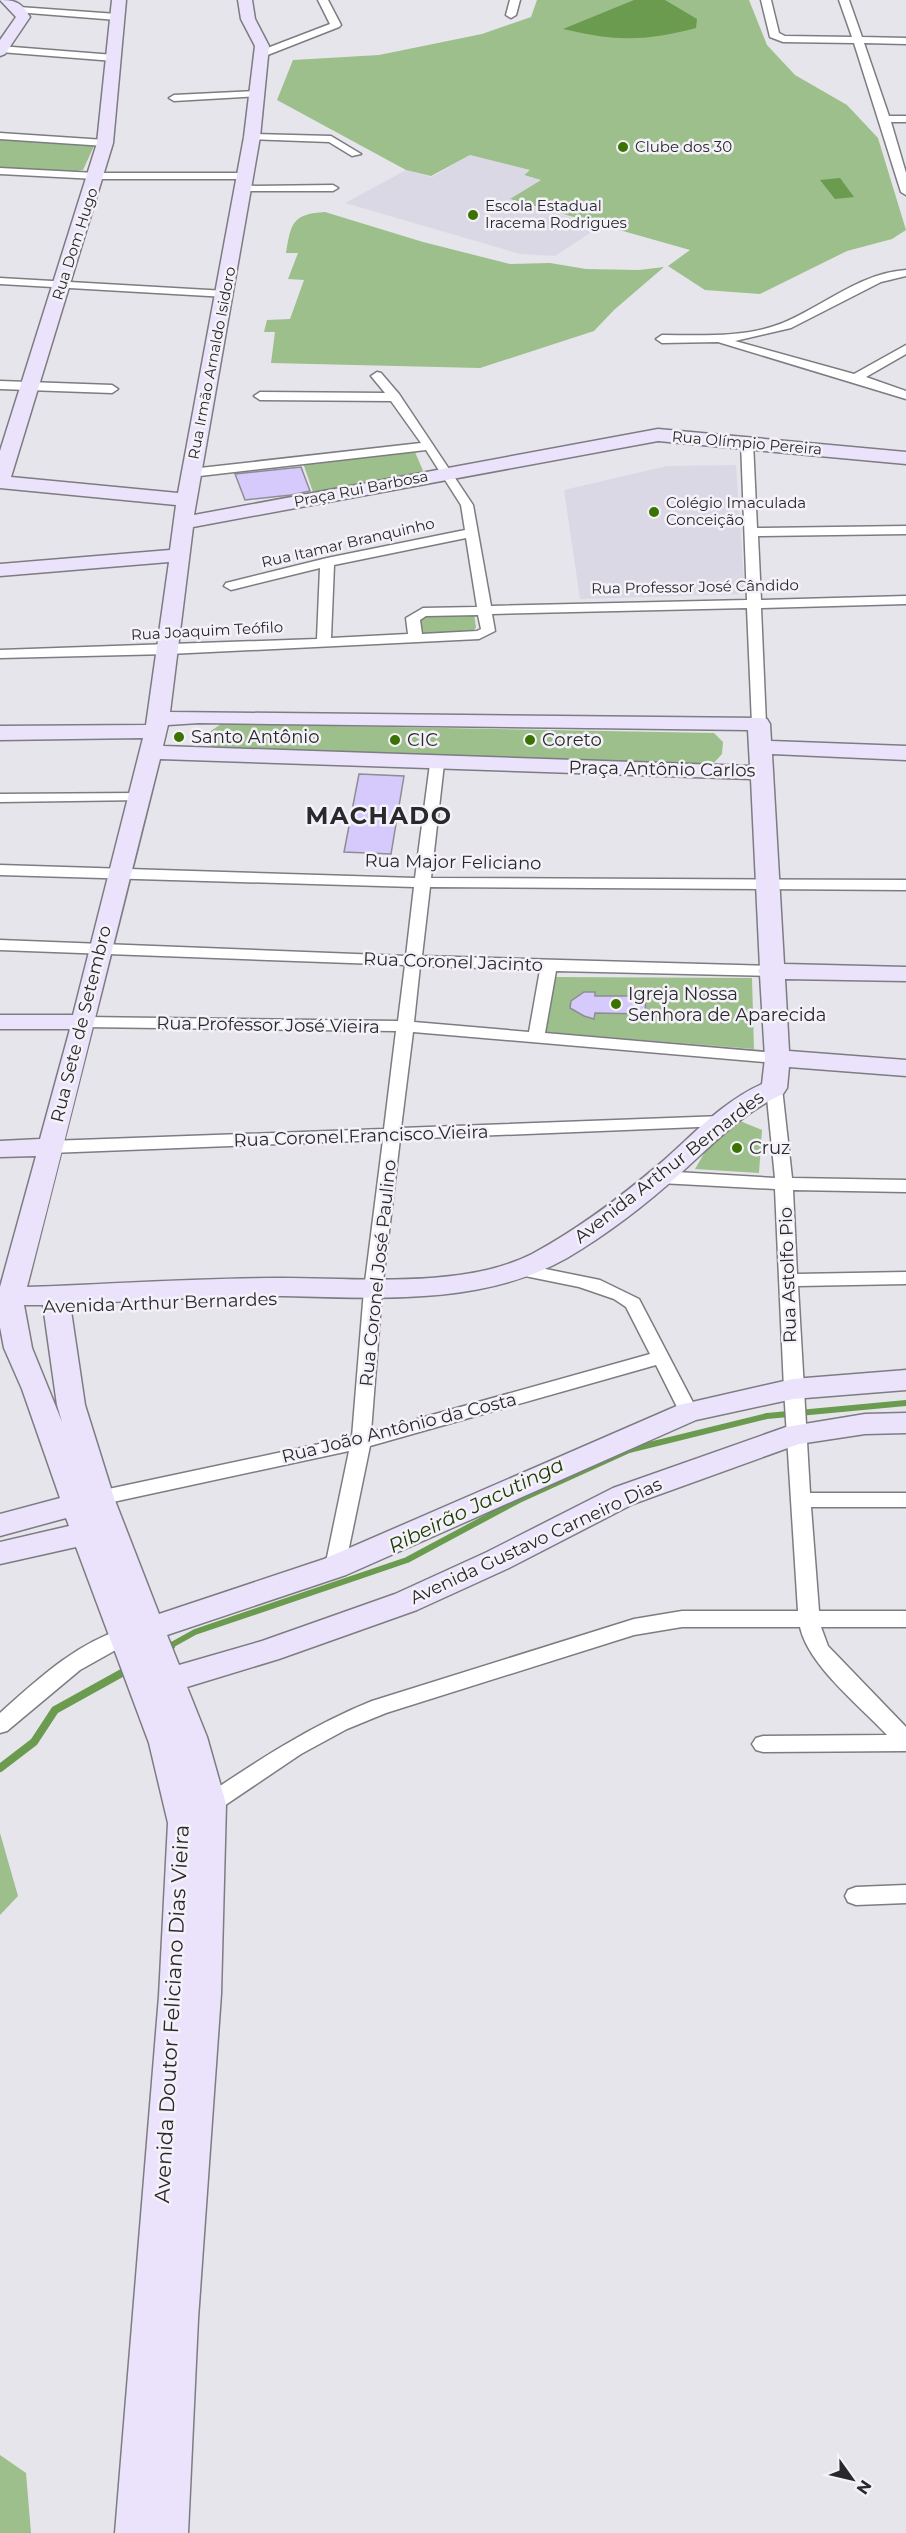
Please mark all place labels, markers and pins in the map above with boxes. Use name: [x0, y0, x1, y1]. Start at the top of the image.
place label: Clube dos 30: [635, 137, 732, 156]
marker: Clube dos 30: [616, 140, 630, 154]
place label: Escola Estadual Iracema Rodrigues: [485, 196, 627, 232]
marker: Escola Estadual Iracema Rodrigues: [466, 208, 480, 222]
place label: Colégio Imaculada Conceição: [666, 493, 806, 529]
marker: Colégio Imaculada Conceição: [647, 505, 661, 519]
place label: Santo Antônio: [191, 726, 319, 748]
place label: CIC: [407, 729, 438, 751]
place label: Coreto: [542, 729, 602, 751]
marker: Santo Antônio: [172, 730, 186, 744]
marker: CIC: [388, 733, 402, 747]
marker: Coreto: [523, 733, 537, 747]
place label: Igreja Nossa Senhora de Aparecida: [628, 983, 826, 1026]
marker: Igreja Nossa Senhora de Aparecida: [609, 997, 623, 1011]
place label: Cruz: [749, 1137, 790, 1159]
marker: Cruz: [730, 1141, 744, 1155]

